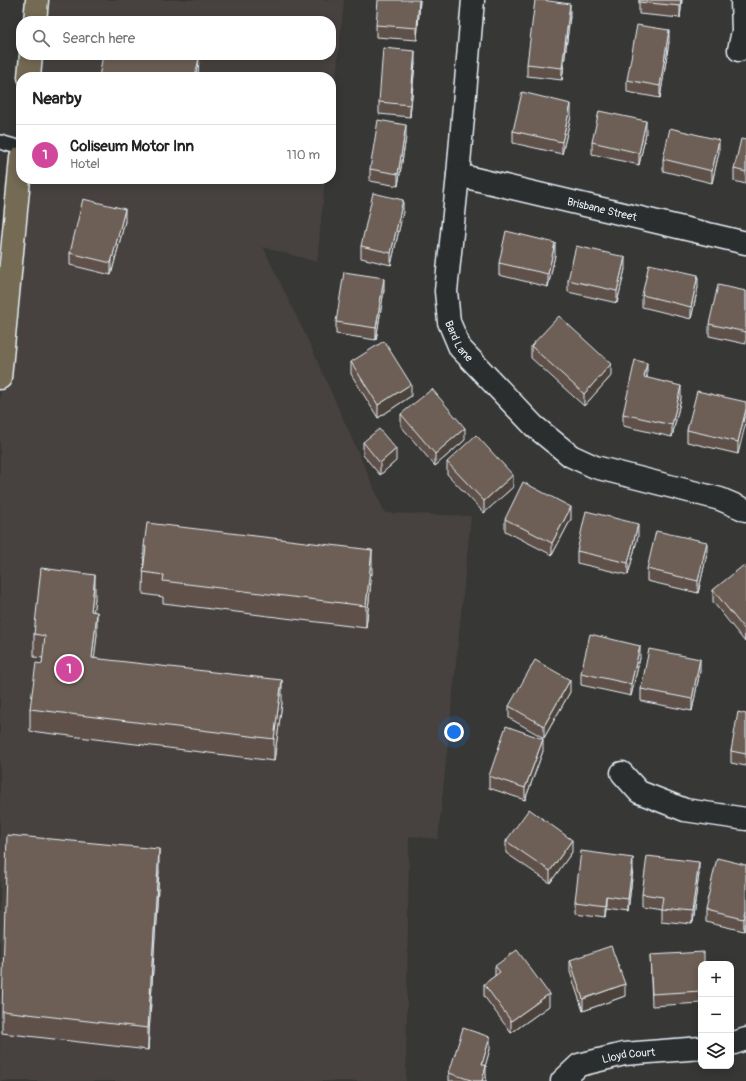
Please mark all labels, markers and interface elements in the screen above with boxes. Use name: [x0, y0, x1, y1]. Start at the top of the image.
search box: [16, 16, 336, 60]
icon: search: [30, 27, 52, 49]
text: Search here: [62, 29, 135, 48]
text: Nearby: [32, 88, 81, 109]
text: Coliseum Motor Inn: [70, 137, 194, 156]
text: 1: [42, 147, 48, 163]
text: 110 m: [287, 147, 320, 163]
text: Hotel: [70, 156, 100, 172]
street label: Brisbane Street: [566, 195, 639, 224]
street label: Bard Lane: [442, 319, 476, 365]
pin: 1: [56, 654, 82, 684]
your location: [444, 722, 464, 742]
map controls: [698, 961, 734, 1069]
button: +: [698, 961, 734, 997]
button: −: [698, 997, 734, 1033]
button: layers: [698, 1033, 734, 1069]
street label: Lloyd Court: [601, 1046, 656, 1066]

